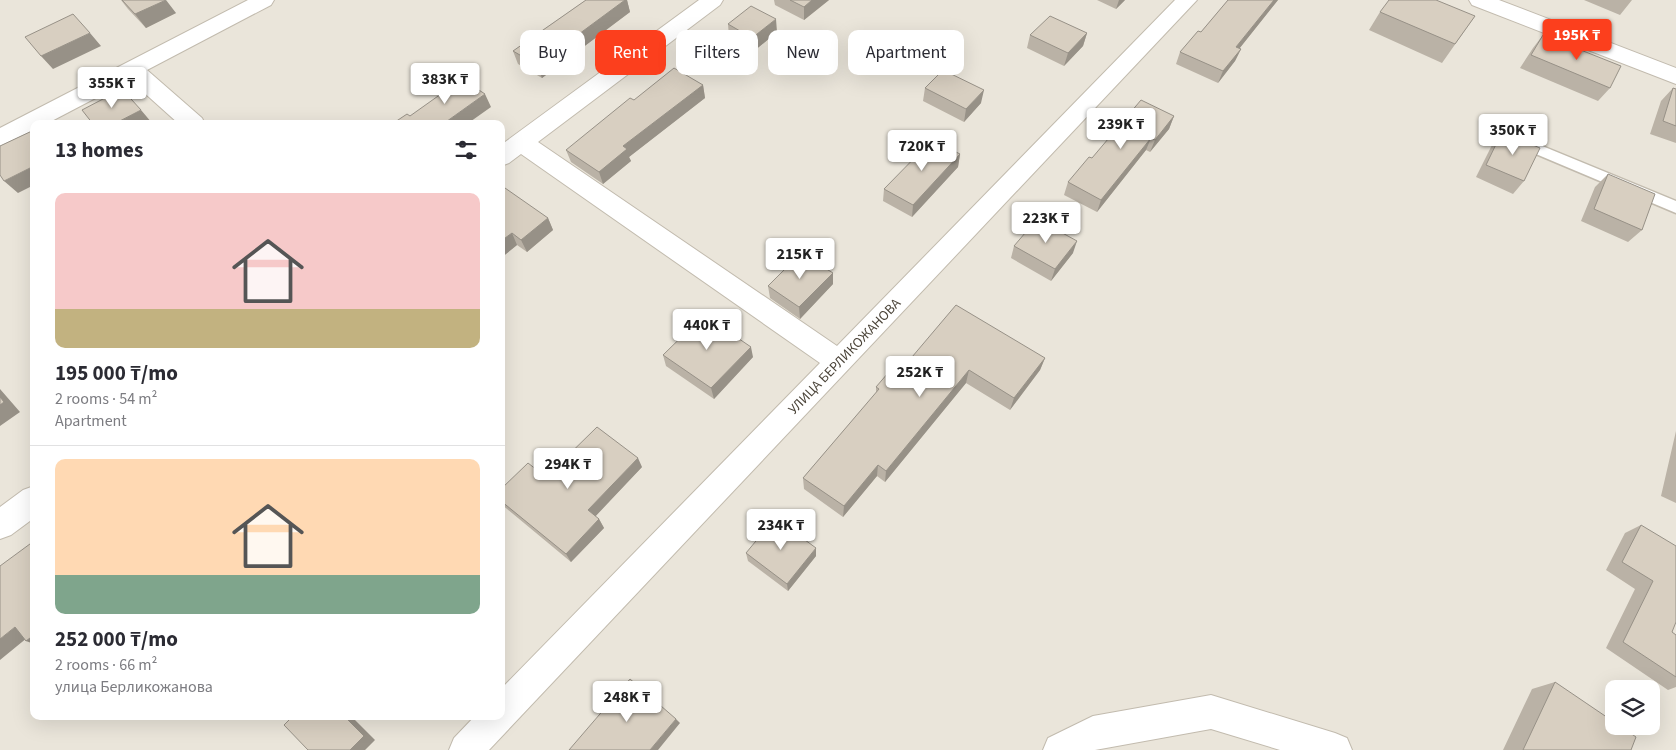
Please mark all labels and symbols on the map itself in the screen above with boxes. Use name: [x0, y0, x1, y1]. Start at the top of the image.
pin: 195K ₸: [1536, 18, 1618, 61]
pin: 383K ₸: [404, 62, 486, 105]
pin: 355K ₸: [71, 66, 153, 109]
pin: 239K ₸: [1080, 108, 1162, 150]
pin: 350K ₸: [1472, 114, 1554, 156]
pin: 720K ₸: [881, 130, 963, 172]
pin: 223K ₸: [1005, 202, 1087, 244]
pin: 215K ₸: [759, 238, 841, 280]
street label: УЛИЦА БЕРЛИКОЖАНОВА: [784, 294, 906, 419]
pin: 440K ₸: [666, 308, 748, 351]
pin: 252K ₸: [879, 356, 961, 398]
pin: 294K ₸: [527, 448, 609, 490]
pin: 234K ₸: [740, 508, 822, 551]
pin: 248K ₸: [586, 680, 668, 723]

